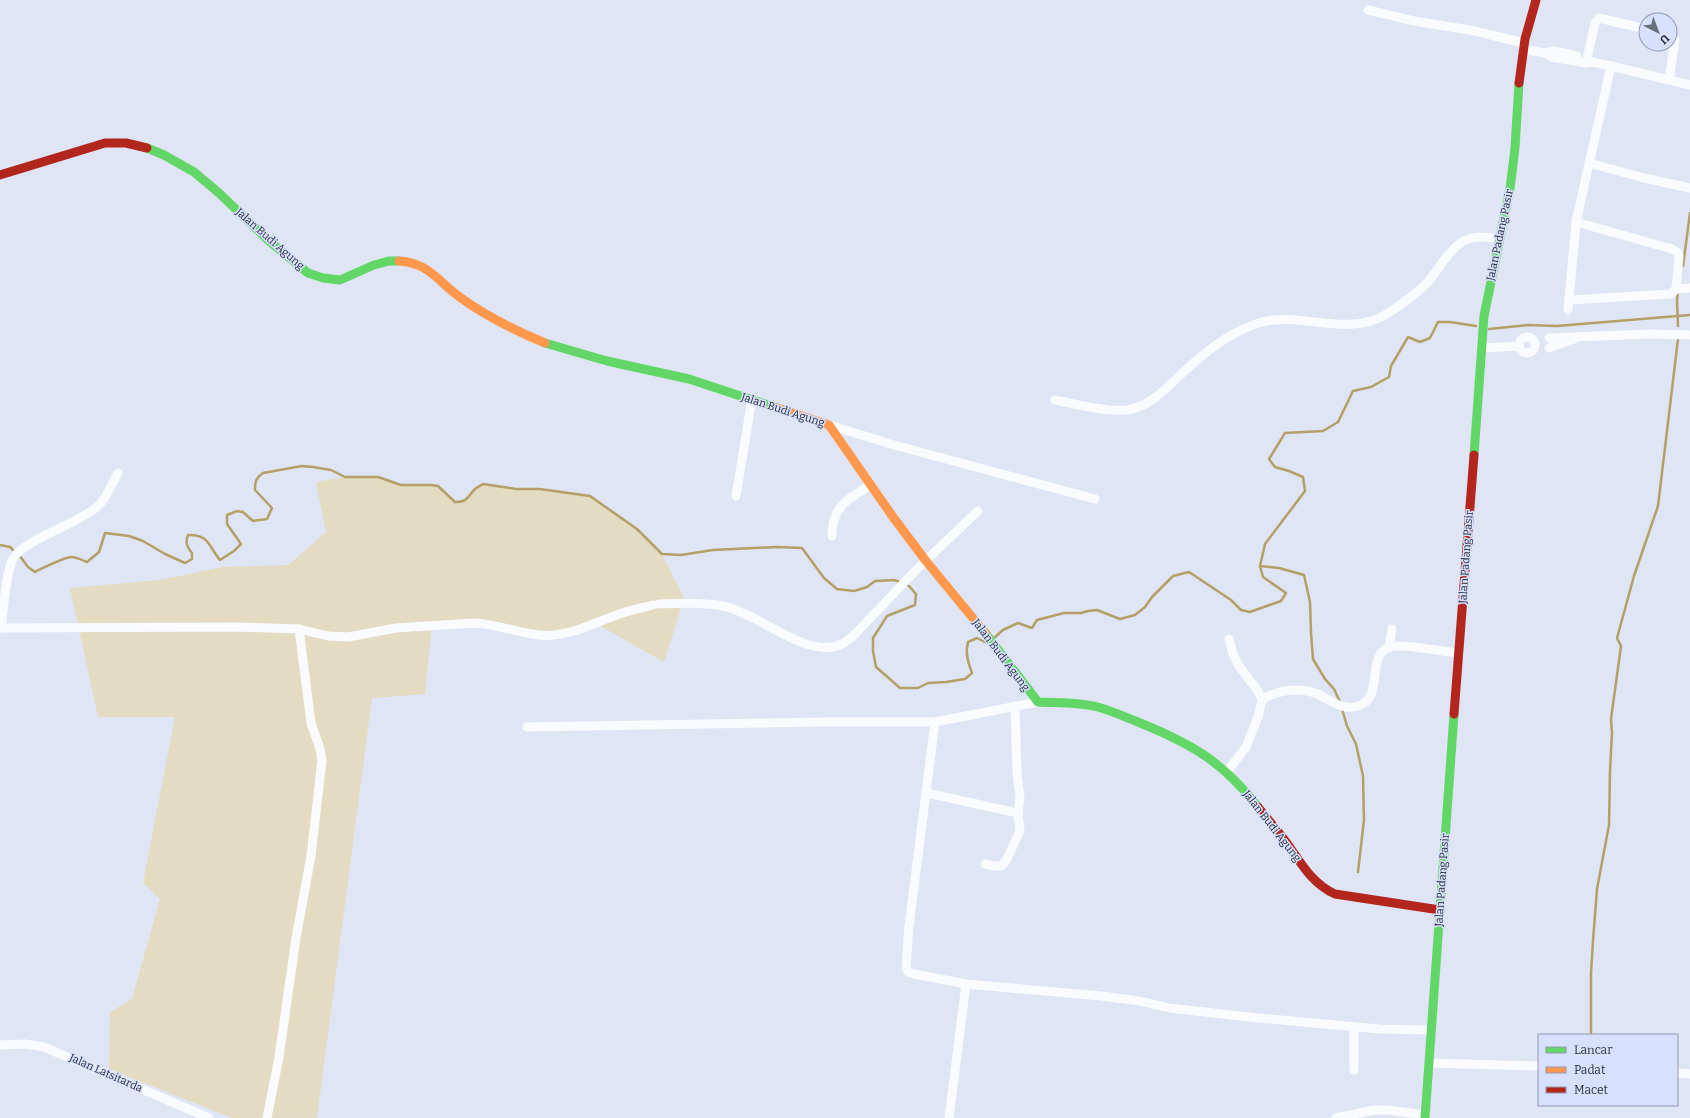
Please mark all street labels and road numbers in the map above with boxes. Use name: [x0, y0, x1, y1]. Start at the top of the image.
street label: Jalan Padang Pasir: [1484, 188, 1516, 283]
street label: Jalan Budi Agung: [232, 205, 307, 272]
street label: Jalan Budi Agung: [739, 390, 826, 430]
street label: Jalan Padang Pasir: [1456, 510, 1476, 605]
street label: Jalan Budi Agung: [969, 616, 1032, 694]
street label: Jalan Budi Agung: [1239, 787, 1304, 864]
street label: Jalan Padang Pasir: [1432, 833, 1452, 928]
street label: Jalan Latsitarda: [66, 1051, 145, 1095]

